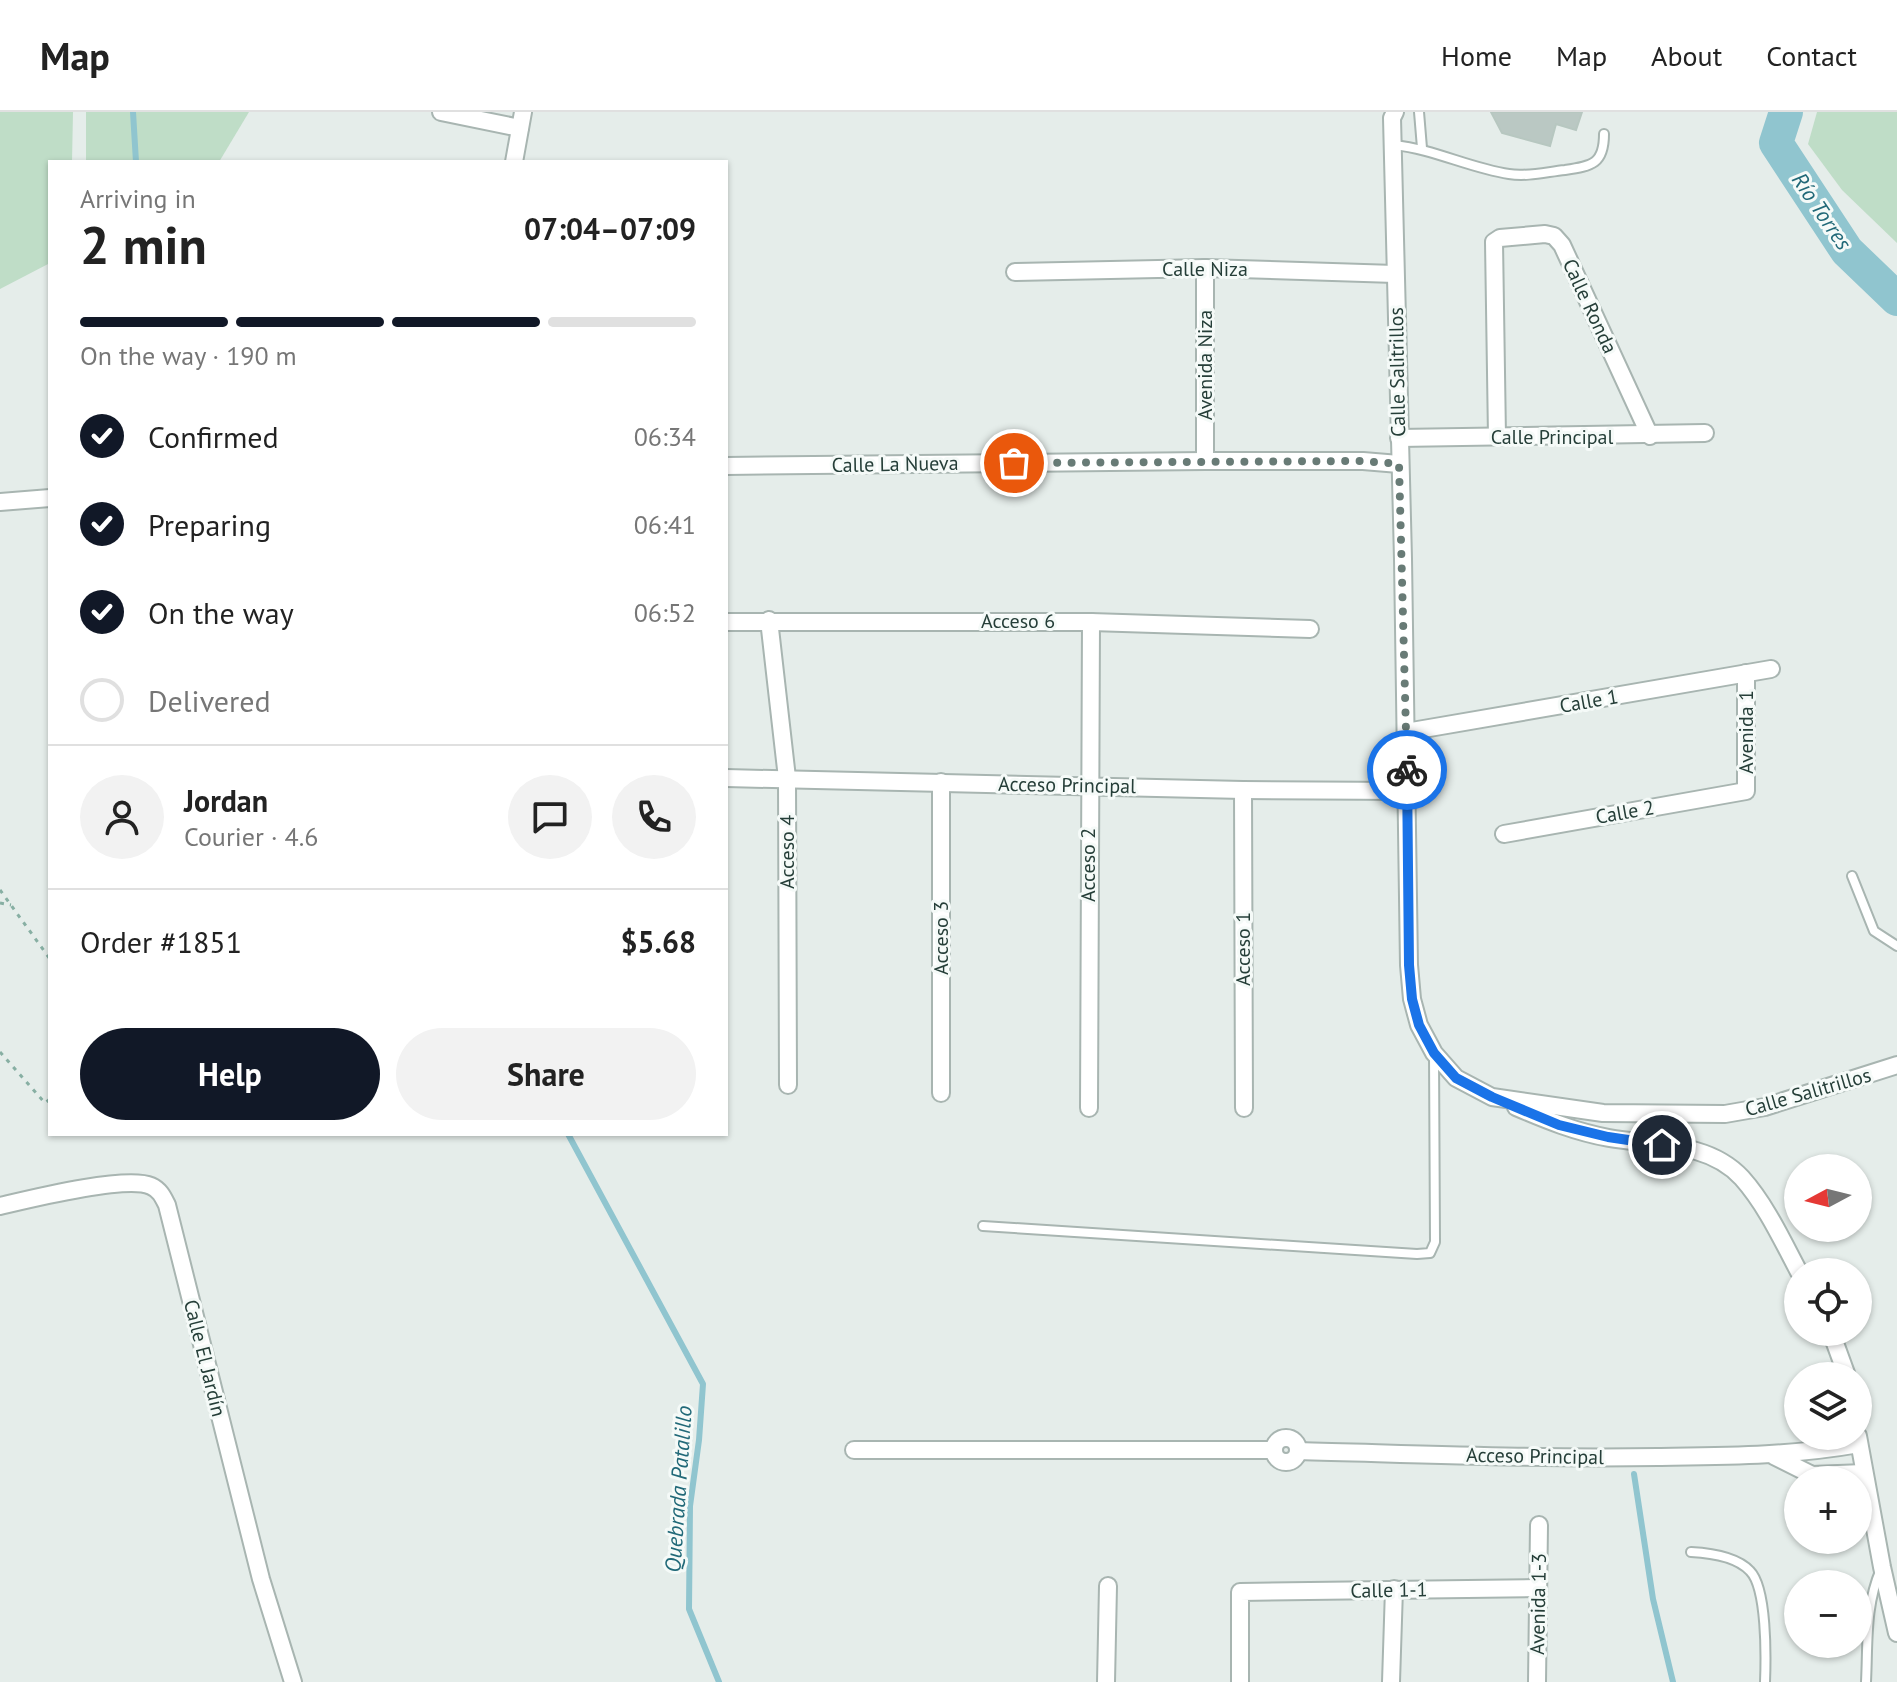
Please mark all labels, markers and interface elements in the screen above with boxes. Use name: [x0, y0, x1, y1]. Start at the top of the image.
text: Map: [40, 31, 110, 80]
text: Home: [1441, 37, 1512, 74]
text: Map: [1556, 37, 1607, 74]
text: About: [1651, 37, 1722, 74]
text: Contact: [1766, 37, 1857, 74]
water label: Río Torres: [1786, 167, 1858, 255]
text: Arriving in: [80, 182, 196, 215]
text: 07:04–07:09: [524, 209, 696, 248]
text: 2 min: [80, 211, 207, 278]
street label: Calle Ronda: [1557, 255, 1623, 357]
street label: Calle Niza: [1162, 256, 1248, 282]
street label: Calle Salitrillos: [1383, 307, 1411, 437]
street label: Avenida Niza: [1192, 310, 1218, 420]
text: On the way · 190 m: [80, 339, 297, 372]
icon: check: [80, 414, 124, 458]
text: Confirmed: [148, 417, 279, 456]
text: 06:34: [634, 420, 696, 453]
street label: Calle Principal: [1491, 424, 1614, 450]
pin: [980, 429, 1048, 497]
icon: bag: [992, 441, 1036, 485]
street label: Calle La Nueva: [831, 450, 959, 478]
icon: check: [80, 502, 124, 546]
text: Preparing: [148, 505, 271, 544]
text: 06:41: [634, 508, 696, 541]
icon: check: [80, 590, 124, 634]
text: On the way: [148, 593, 294, 632]
text: 06:52: [634, 596, 696, 629]
street label: Acceso 6: [981, 608, 1055, 634]
text: Delivered: [148, 681, 271, 720]
street label: Calle 1: [1558, 683, 1620, 719]
street label: Avenida 1: [1733, 690, 1759, 774]
courier: [1367, 730, 1447, 810]
icon: bike: [1385, 748, 1429, 792]
street label: Acceso Principal: [998, 771, 1136, 799]
button: person: [80, 775, 164, 859]
button: chat: [508, 775, 592, 859]
button: phone: [612, 775, 696, 859]
text: Jordan: [184, 781, 268, 820]
street label: Calle 2: [1594, 794, 1656, 830]
street label: Acceso 4: [774, 815, 800, 889]
text: Courier · 4.6: [184, 820, 318, 853]
street label: Acceso 2: [1075, 828, 1101, 902]
street label: Acceso 3: [928, 901, 954, 975]
street label: Acceso 1: [1230, 912, 1256, 986]
text: Order #1851: [80, 922, 242, 961]
text: $5.68: [621, 922, 696, 961]
button: Help: [80, 1028, 380, 1120]
button: Share: [396, 1028, 696, 1120]
street label: Calle Salitrillos: [1742, 1062, 1874, 1122]
pin: [1628, 1111, 1696, 1179]
icon: home: [1640, 1123, 1684, 1167]
north arrow: [1784, 1154, 1872, 1242]
map controls: [1784, 1154, 1872, 1658]
button: locate: [1784, 1258, 1872, 1346]
street label: Calle El Jardín: [178, 1297, 232, 1419]
button: layers: [1784, 1362, 1872, 1450]
water label: Quebrada Patalillo: [658, 1405, 698, 1573]
street label: Acceso Principal: [1466, 1442, 1604, 1470]
button: +: [1784, 1466, 1872, 1554]
street label: Avenida 1-3: [1524, 1553, 1552, 1655]
button: −: [1784, 1570, 1872, 1658]
street label: Calle 1-1: [1350, 1576, 1428, 1604]

